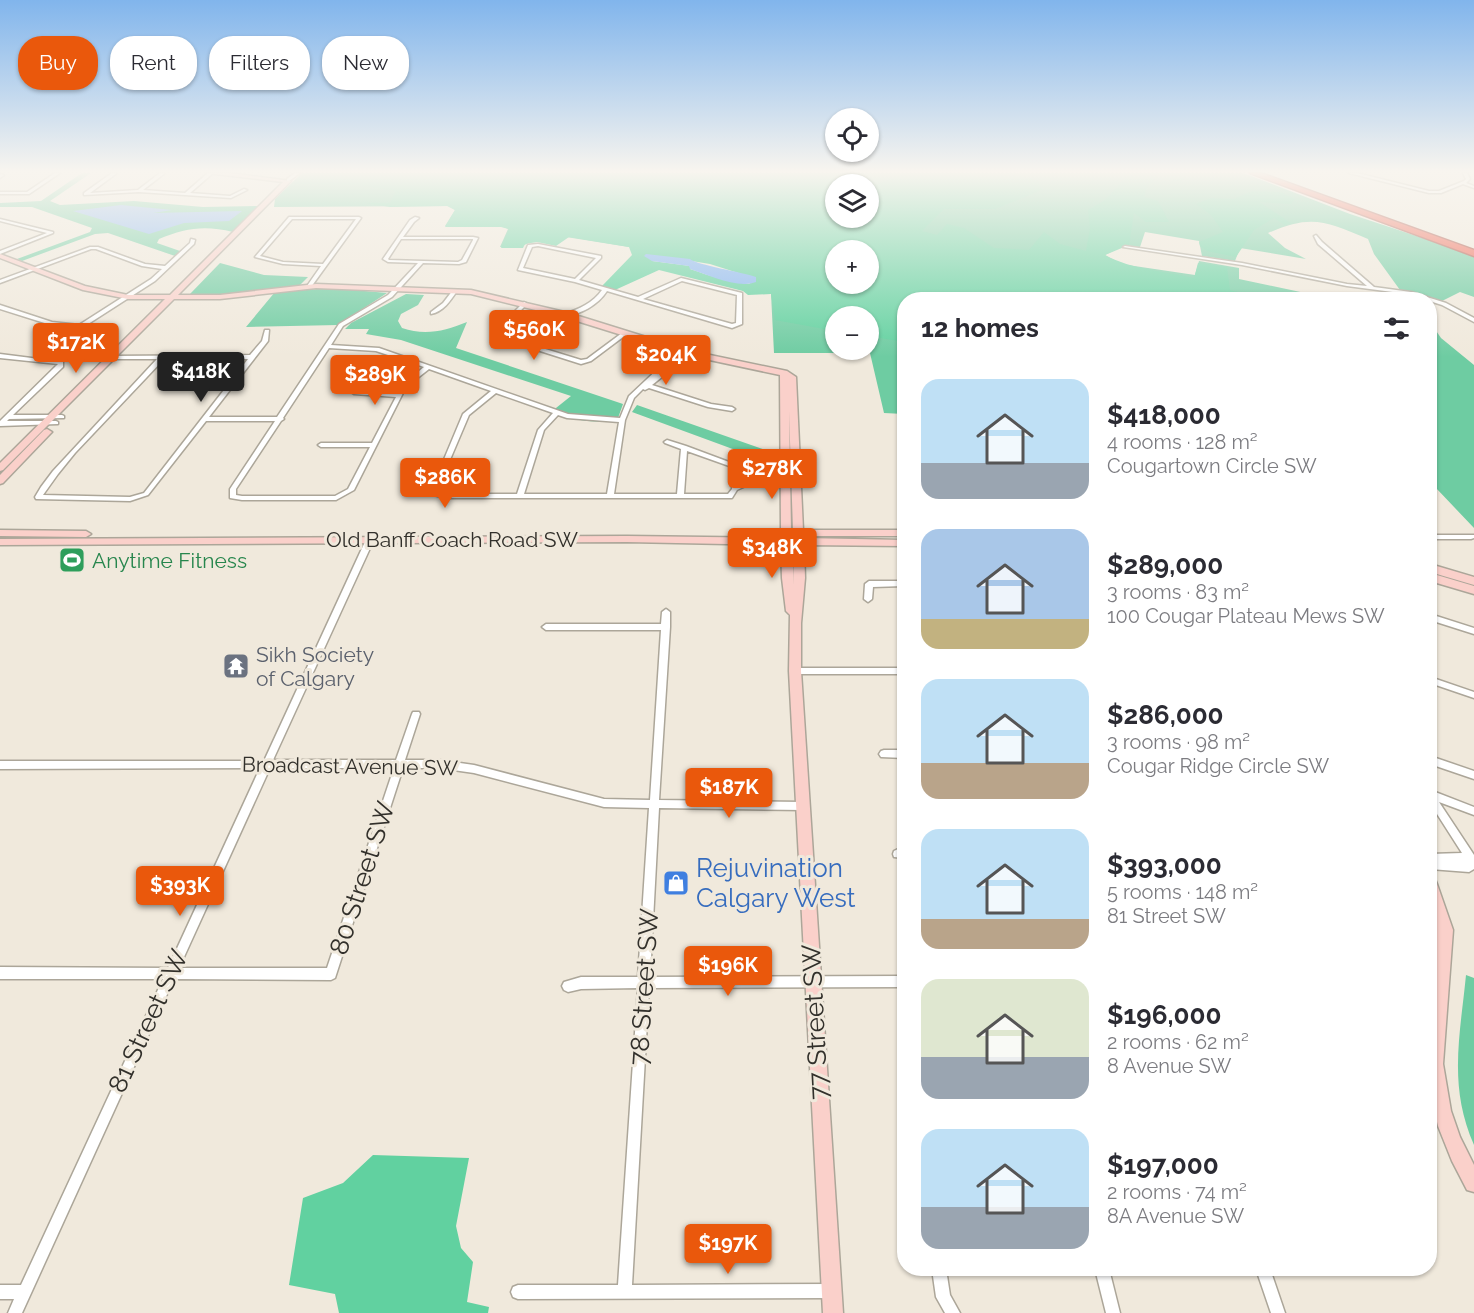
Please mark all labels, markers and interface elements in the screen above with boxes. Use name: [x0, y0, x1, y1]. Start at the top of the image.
chip: Buy: [18, 36, 98, 90]
chip: Rent: [110, 36, 197, 90]
chip: Filters: [209, 36, 310, 90]
chip: New: [322, 36, 409, 90]
map controls: [825, 108, 879, 360]
button: locate: [825, 108, 879, 162]
button: layers: [825, 174, 879, 228]
button: +: [825, 240, 879, 294]
button: −: [825, 306, 879, 360]
pin: $560K: [492, 310, 576, 361]
icon: filters: [1380, 312, 1413, 345]
text: 12 homes: [921, 313, 1039, 343]
text: $560K: [503, 317, 565, 341]
pin: $172K: [34, 323, 118, 374]
text: $172K: [47, 330, 105, 354]
pin: $204K: [624, 335, 708, 386]
text: $204K: [635, 342, 697, 366]
pin: $418K: [159, 352, 243, 403]
pin: $289K: [333, 355, 417, 406]
text: $418K: [171, 359, 231, 383]
text: $289K: [344, 362, 406, 386]
text: $418,000: [1107, 400, 1221, 430]
icon: home: [969, 403, 1041, 475]
text: 4 rooms · 128 m²: [1107, 430, 1258, 454]
pin: $278K: [730, 449, 814, 500]
text: Cougartown Circle SW: [1107, 454, 1317, 478]
text: $278K: [742, 456, 802, 480]
pin: $286K: [403, 458, 487, 509]
text: $286K: [414, 465, 476, 489]
street label: Old Banff Coach Road SW: [326, 527, 578, 552]
pin: $348K: [730, 528, 814, 579]
text: $348K: [742, 535, 802, 559]
sports icon: Anytime Fitness: [57, 545, 87, 575]
place label: Anytime Fitness: [92, 548, 247, 573]
text: $289,000: [1107, 550, 1223, 580]
icon: home: [969, 553, 1041, 625]
text: 3 rooms · 83 m²: [1107, 580, 1249, 604]
text: 100 Cougar Plateau Mews SW: [1107, 604, 1385, 628]
place label: Sikh Society of Calgary: [256, 642, 374, 691]
temple icon: Sikh Society of Calgary: [221, 651, 251, 681]
text: $286,000: [1107, 700, 1224, 730]
icon: home: [969, 703, 1041, 775]
text: 3 rooms · 98 m²: [1107, 730, 1250, 754]
street label: Broadcast Avenue SW: [242, 752, 458, 780]
text: Cougar Ridge Circle SW: [1107, 754, 1329, 778]
pin: $187K: [687, 768, 771, 819]
text: $187K: [699, 775, 759, 799]
street label: 80 Street SW: [323, 798, 401, 958]
text: $393,000: [1107, 850, 1222, 880]
place label: Rejuvination Calgary West: [696, 853, 856, 913]
icon: home: [969, 853, 1041, 925]
pin: $393K: [138, 866, 222, 917]
shop icon: Rejuvination Calgary West: [661, 868, 691, 898]
text: $393K: [150, 873, 210, 897]
text: 5 rooms · 148 m²: [1107, 880, 1258, 904]
text: 81 Street SW: [1107, 904, 1226, 928]
street label: 78 Street SW: [624, 908, 664, 1066]
street label: 77 Street SW: [796, 943, 834, 1101]
street label: 81 Street SW: [102, 945, 194, 1097]
pin: $196K: [686, 946, 770, 997]
text: $196K: [698, 953, 758, 977]
text: $196,000: [1107, 1000, 1221, 1030]
icon: home: [969, 1003, 1041, 1075]
text: 2 rooms · 62 m²: [1107, 1030, 1249, 1054]
text: 8 Avenue SW: [1107, 1054, 1231, 1078]
text: $197,000: [1107, 1150, 1219, 1180]
icon: home: [969, 1153, 1041, 1225]
text: 2 rooms · 74 m²: [1107, 1180, 1247, 1204]
text: 8A Avenue SW: [1107, 1204, 1244, 1228]
pin: $197K: [686, 1224, 770, 1275]
text: $197K: [699, 1231, 757, 1255]

